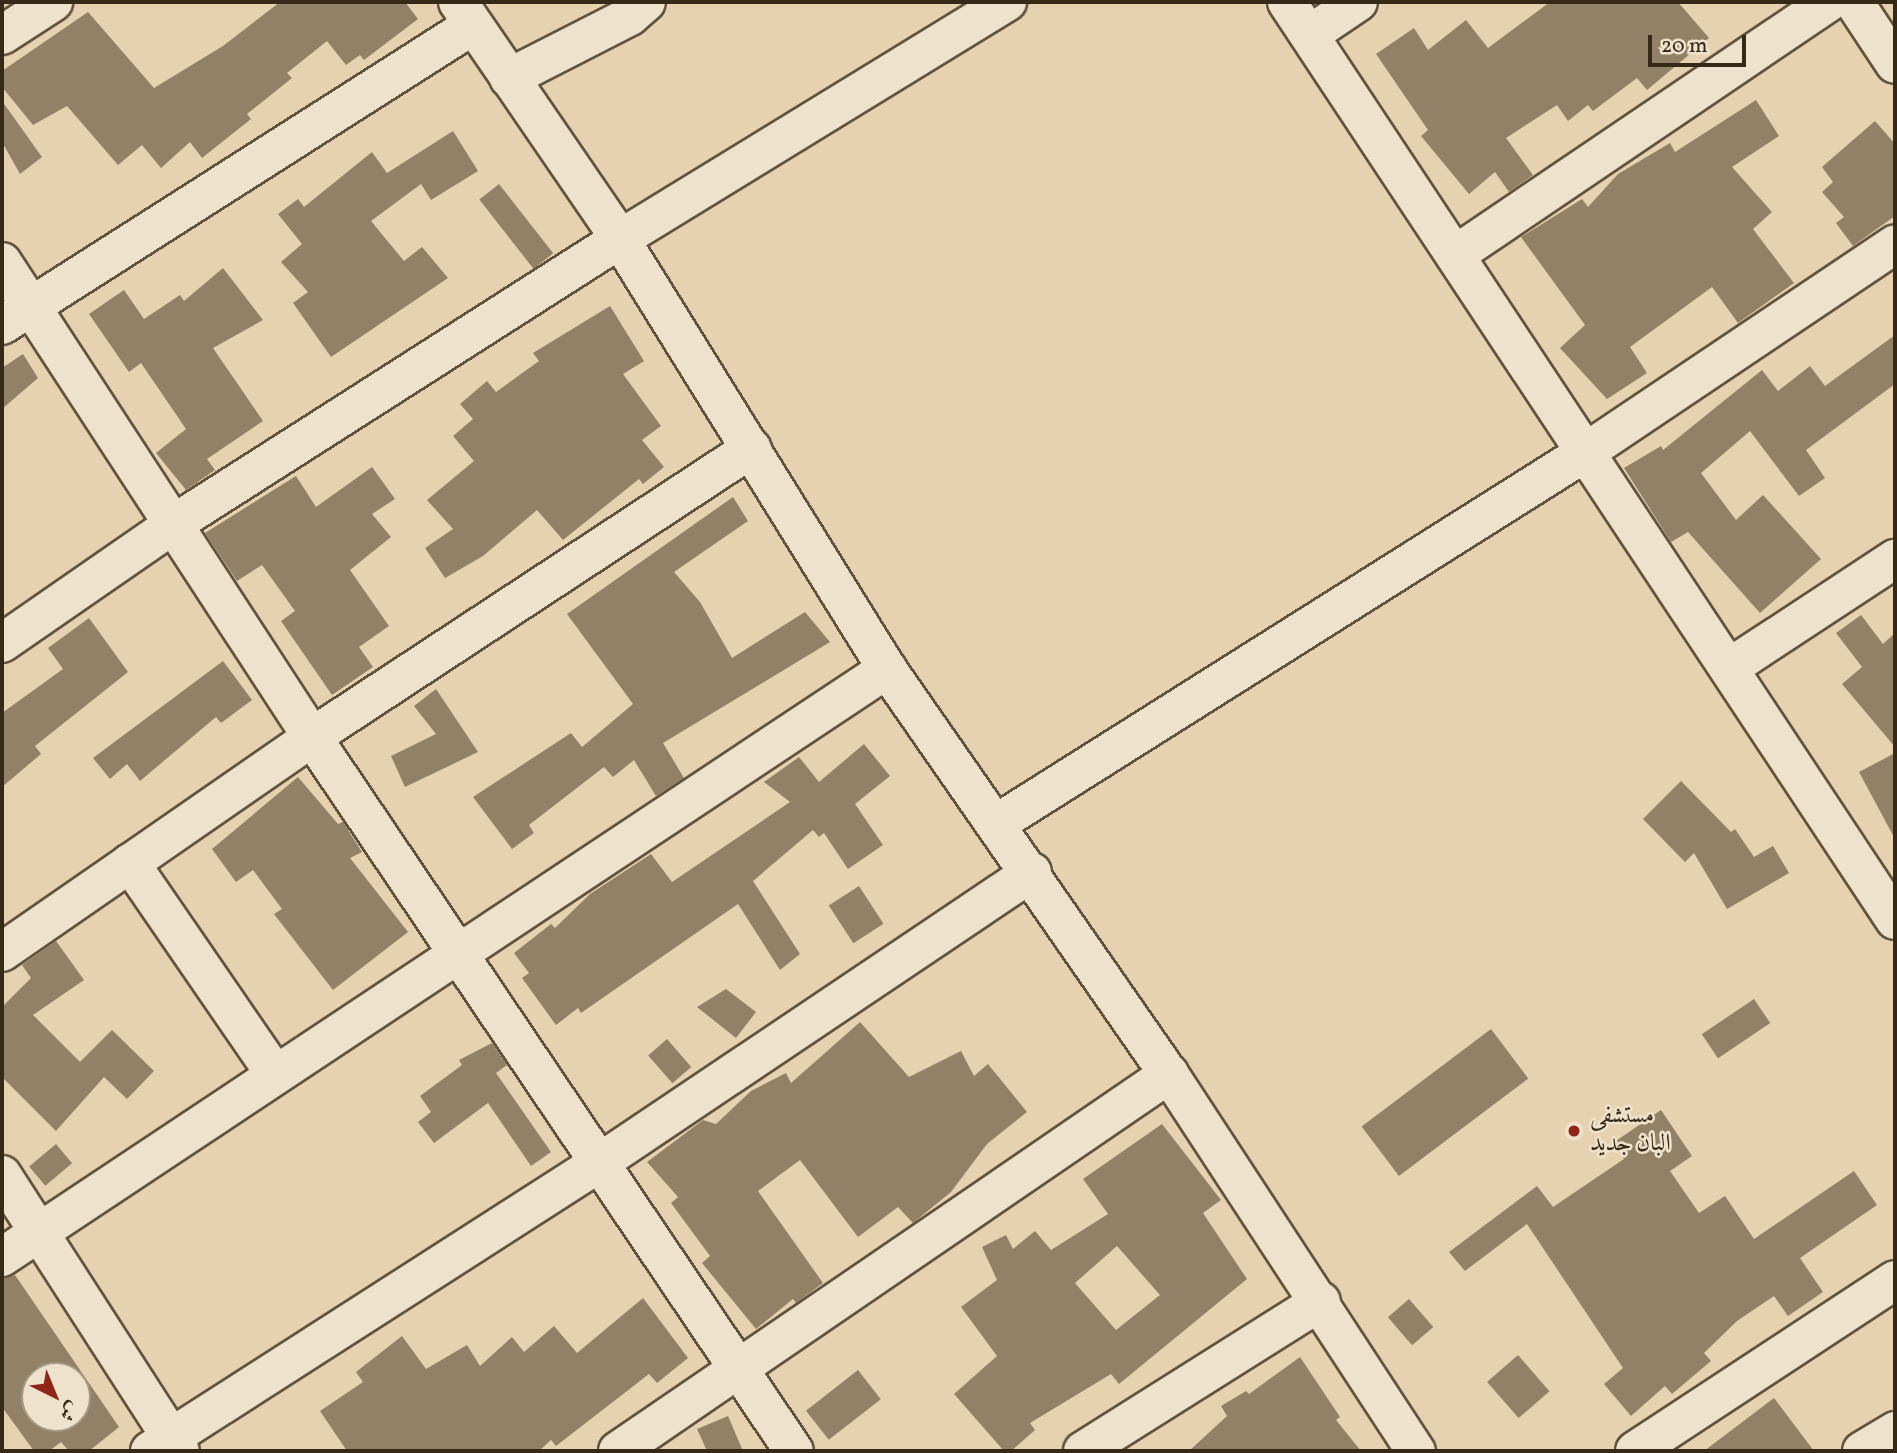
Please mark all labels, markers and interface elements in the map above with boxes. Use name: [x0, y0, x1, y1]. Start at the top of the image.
scale bar: [1652, 21, 1750, 65]
text: 20 m: [1661, 32, 1707, 61]
place label: مستشفى البان جديد: [1590, 1103, 1671, 1159]
marker: مستشفى البان جديد: [1564, 1121, 1584, 1141]
north arrow: [21, 1362, 91, 1432]
text: ش: [53, 1395, 85, 1427]

